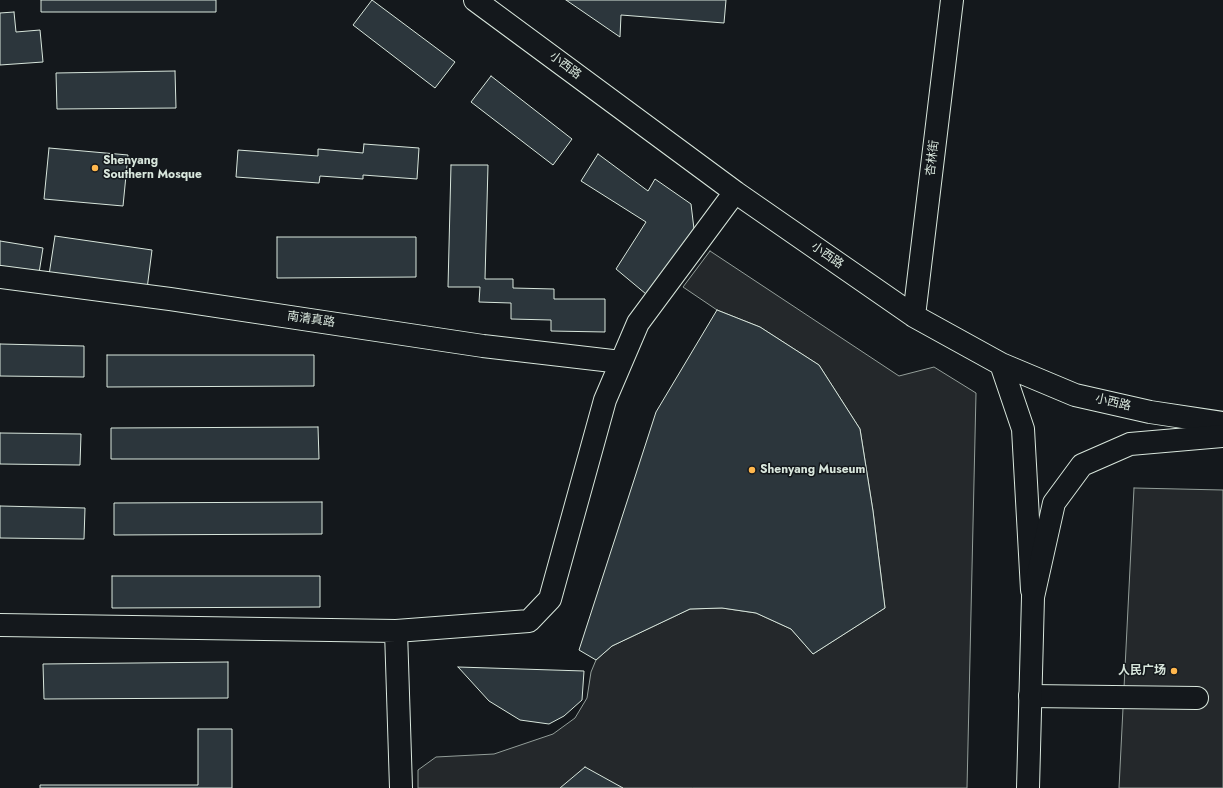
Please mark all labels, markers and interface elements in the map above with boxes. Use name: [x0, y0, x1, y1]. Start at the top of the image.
street label: 小西路: [546, 49, 584, 83]
street label: 杏林街: [924, 139, 942, 177]
place label: Shenyang Southern Mosque: [103, 154, 202, 182]
marker: Shenyang Southern Mosque: [90, 163, 100, 173]
street label: 小西路: [808, 240, 846, 272]
street label: 南清真路: [286, 310, 336, 330]
street label: 小西路: [1094, 392, 1132, 414]
place label: Shenyang Museum: [760, 463, 865, 477]
marker: Shenyang Museum: [747, 465, 757, 475]
place label: 人民广场: [1118, 664, 1166, 678]
marker: 人民广场: [1169, 666, 1179, 676]

